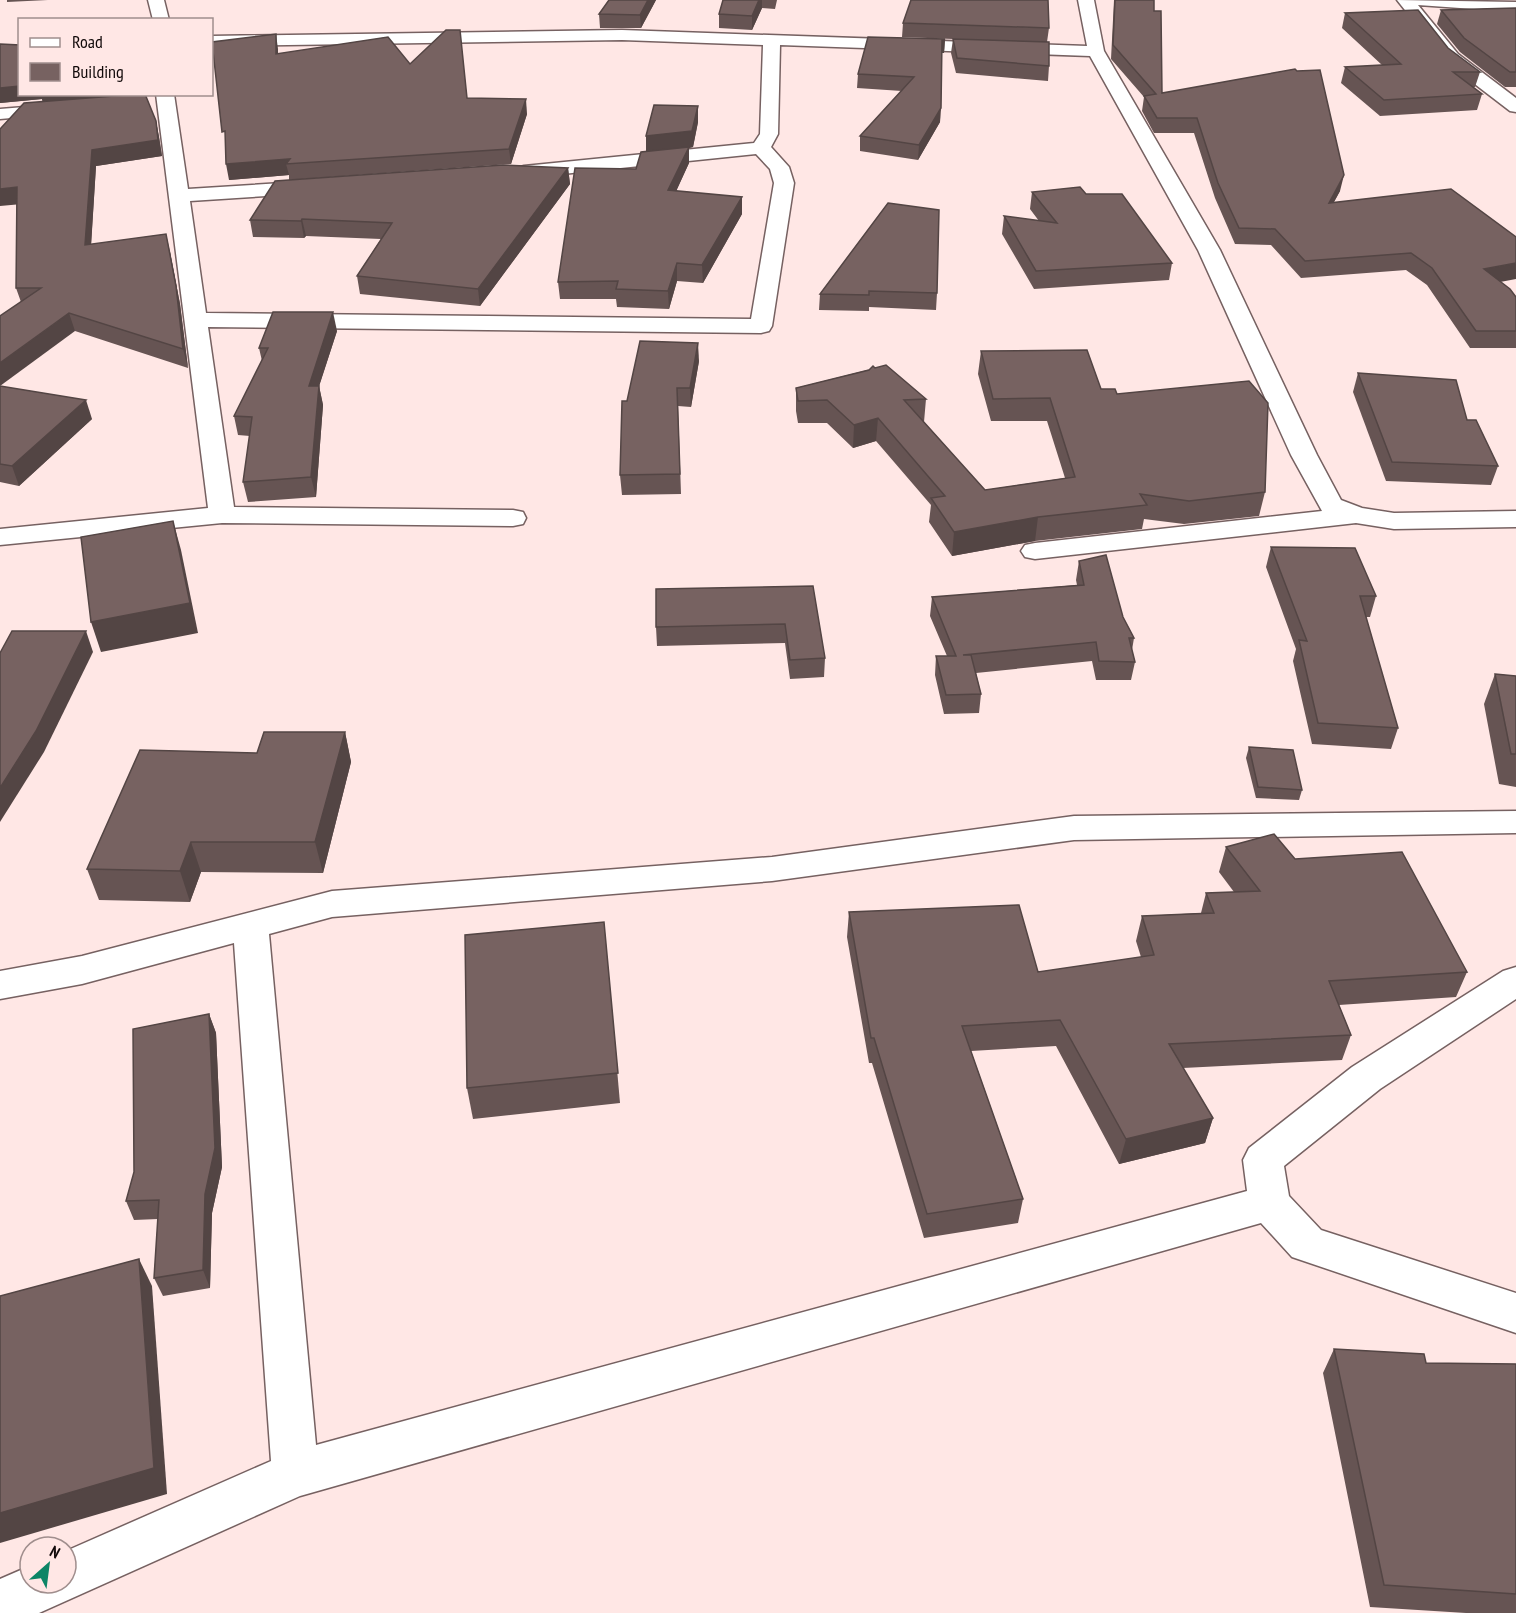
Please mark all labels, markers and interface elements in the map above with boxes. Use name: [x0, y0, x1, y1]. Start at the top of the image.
legend: [18, 18, 213, 96]
text: Road: [72, 30, 103, 53]
text: Building: [72, 60, 124, 83]
north arrow: [18, 1535, 78, 1595]
text: N: [47, 1541, 64, 1563]

